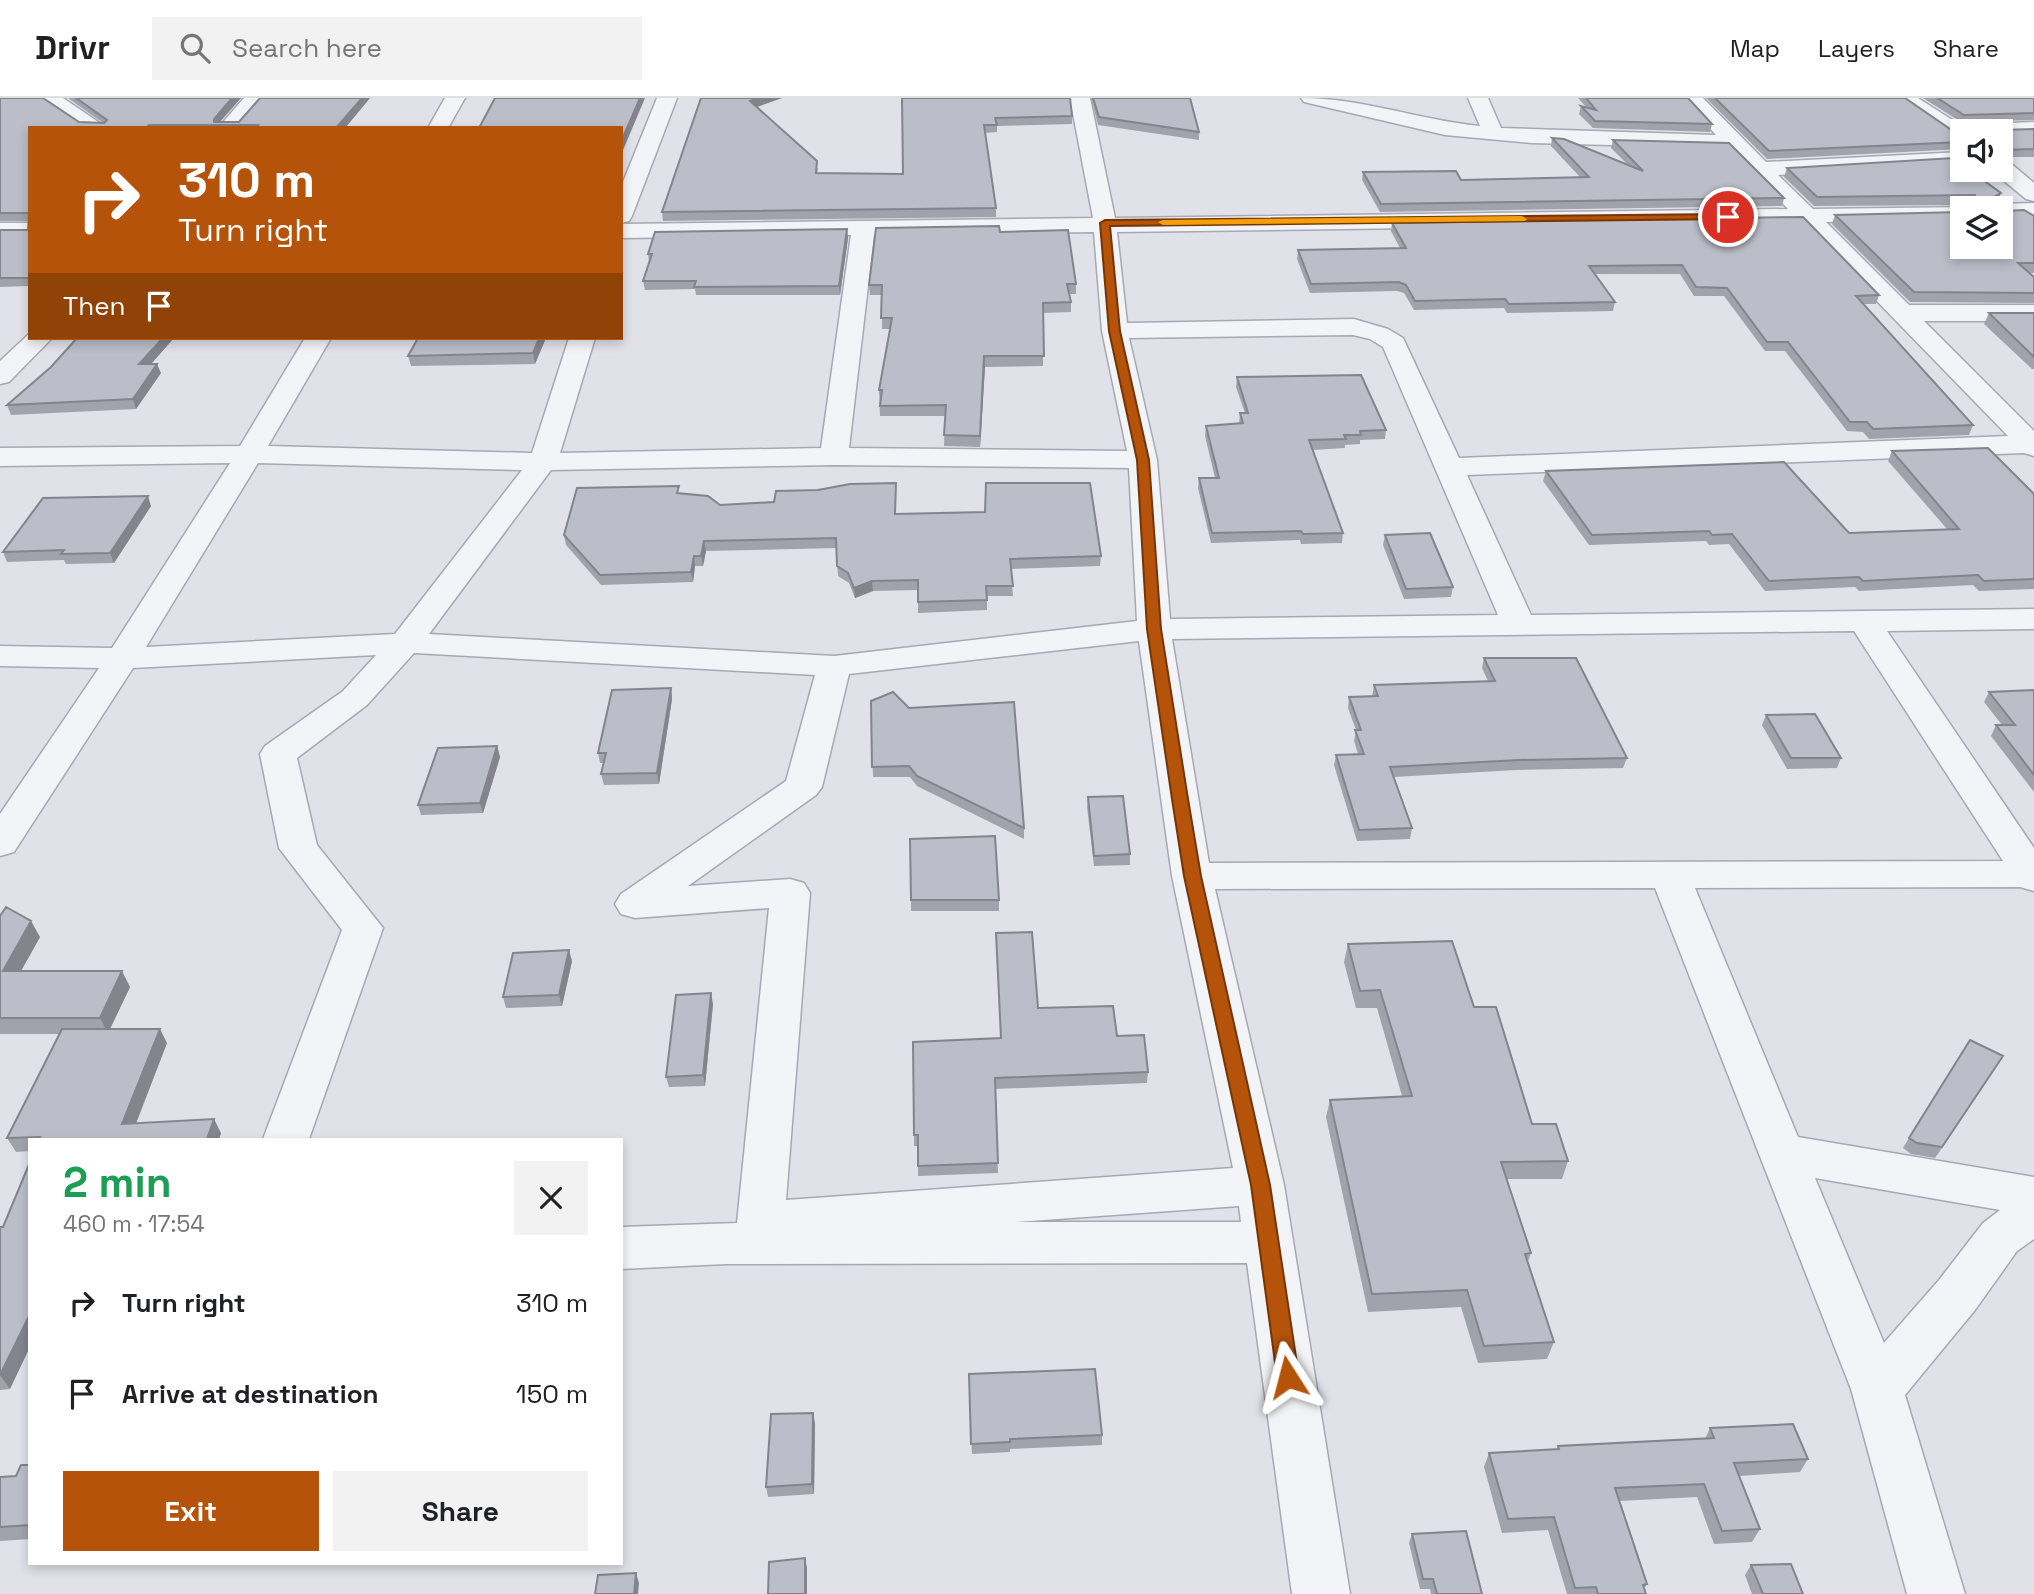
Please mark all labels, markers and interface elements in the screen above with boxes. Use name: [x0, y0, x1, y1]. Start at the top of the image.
search box: [152, 17, 642, 80]
text: Drivr: [35, 27, 110, 69]
icon: search: [176, 29, 214, 67]
text: Search here: [232, 31, 382, 65]
text: Map: [1730, 33, 1780, 64]
text: Layers: [1818, 33, 1895, 64]
text: Share: [1933, 33, 1999, 64]
map controls: [1950, 119, 2013, 259]
button: sound: [1950, 119, 2013, 182]
text: 310 m: [178, 149, 315, 211]
icon: right: [63, 154, 154, 245]
pin: [1698, 187, 1758, 247]
button: layers: [1950, 196, 2013, 259]
icon: arrive: [1709, 198, 1747, 236]
text: Turn right: [178, 210, 328, 250]
icon: arrive: [140, 287, 178, 325]
text: Then: [63, 289, 126, 323]
text: 2 min: [63, 1156, 172, 1209]
button: close: [514, 1161, 588, 1235]
text: 460 m · 17:54: [63, 1209, 205, 1239]
icon: right: [63, 1284, 101, 1322]
text: Turn right: [122, 1286, 246, 1320]
text: 310 m: [516, 1286, 588, 1320]
position arrow: [1251, 1340, 1325, 1414]
icon: arrive: [63, 1375, 101, 1413]
text: Arrive at destination: [122, 1377, 379, 1411]
text: 150 m: [516, 1377, 588, 1411]
button: Exit: [63, 1471, 319, 1551]
button: Share: [333, 1471, 588, 1551]

